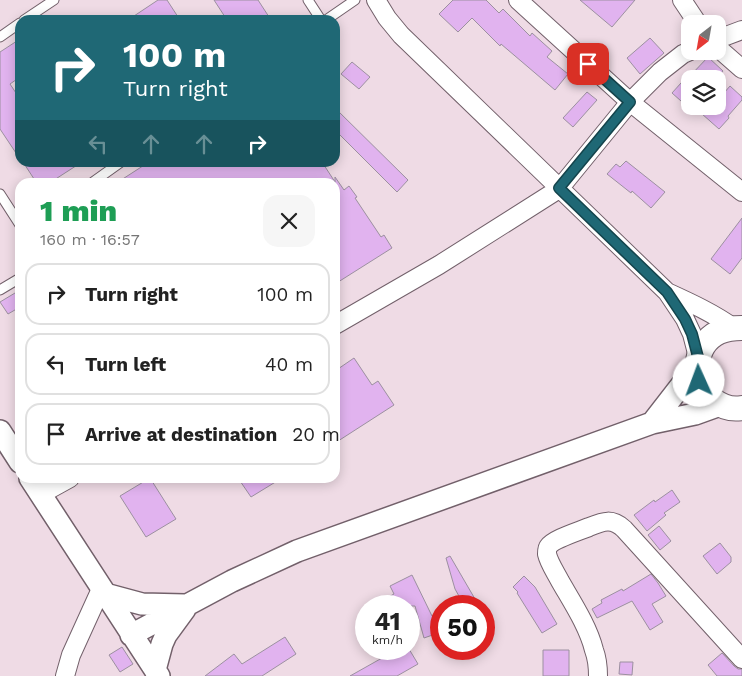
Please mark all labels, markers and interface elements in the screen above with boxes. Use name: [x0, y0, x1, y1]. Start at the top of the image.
north arrow: [681, 15, 726, 60]
map controls: [681, 15, 726, 115]
text: 100 m: [123, 34, 226, 76]
icon: right: [40, 35, 105, 100]
pin: [567, 43, 609, 85]
icon: arrive: [574, 50, 602, 78]
button: layers: [681, 70, 726, 115]
text: Turn right: [123, 76, 228, 101]
icon: left: [84, 130, 112, 158]
icon: ahead: [137, 130, 165, 158]
icon: ahead: [190, 130, 218, 158]
icon: right: [243, 130, 271, 158]
text: 1 min: [40, 193, 117, 228]
button: close: [263, 195, 315, 247]
text: 160 m · 16:57: [40, 230, 140, 249]
icon: right: [42, 280, 70, 308]
text: Turn right: [85, 283, 178, 306]
text: 100 m: [257, 283, 313, 306]
icon: left: [42, 350, 70, 378]
text: Turn left: [85, 353, 166, 376]
text: 40 m: [265, 353, 313, 376]
position arrow: [672, 354, 724, 406]
icon: arrive: [42, 420, 70, 448]
text: Arrive at destination: [85, 423, 277, 446]
text: 20 m: [292, 423, 340, 446]
speed limit sign: 50: [430, 595, 495, 660]
text: 41: [374, 607, 401, 636]
text: km/h: [372, 633, 403, 647]

